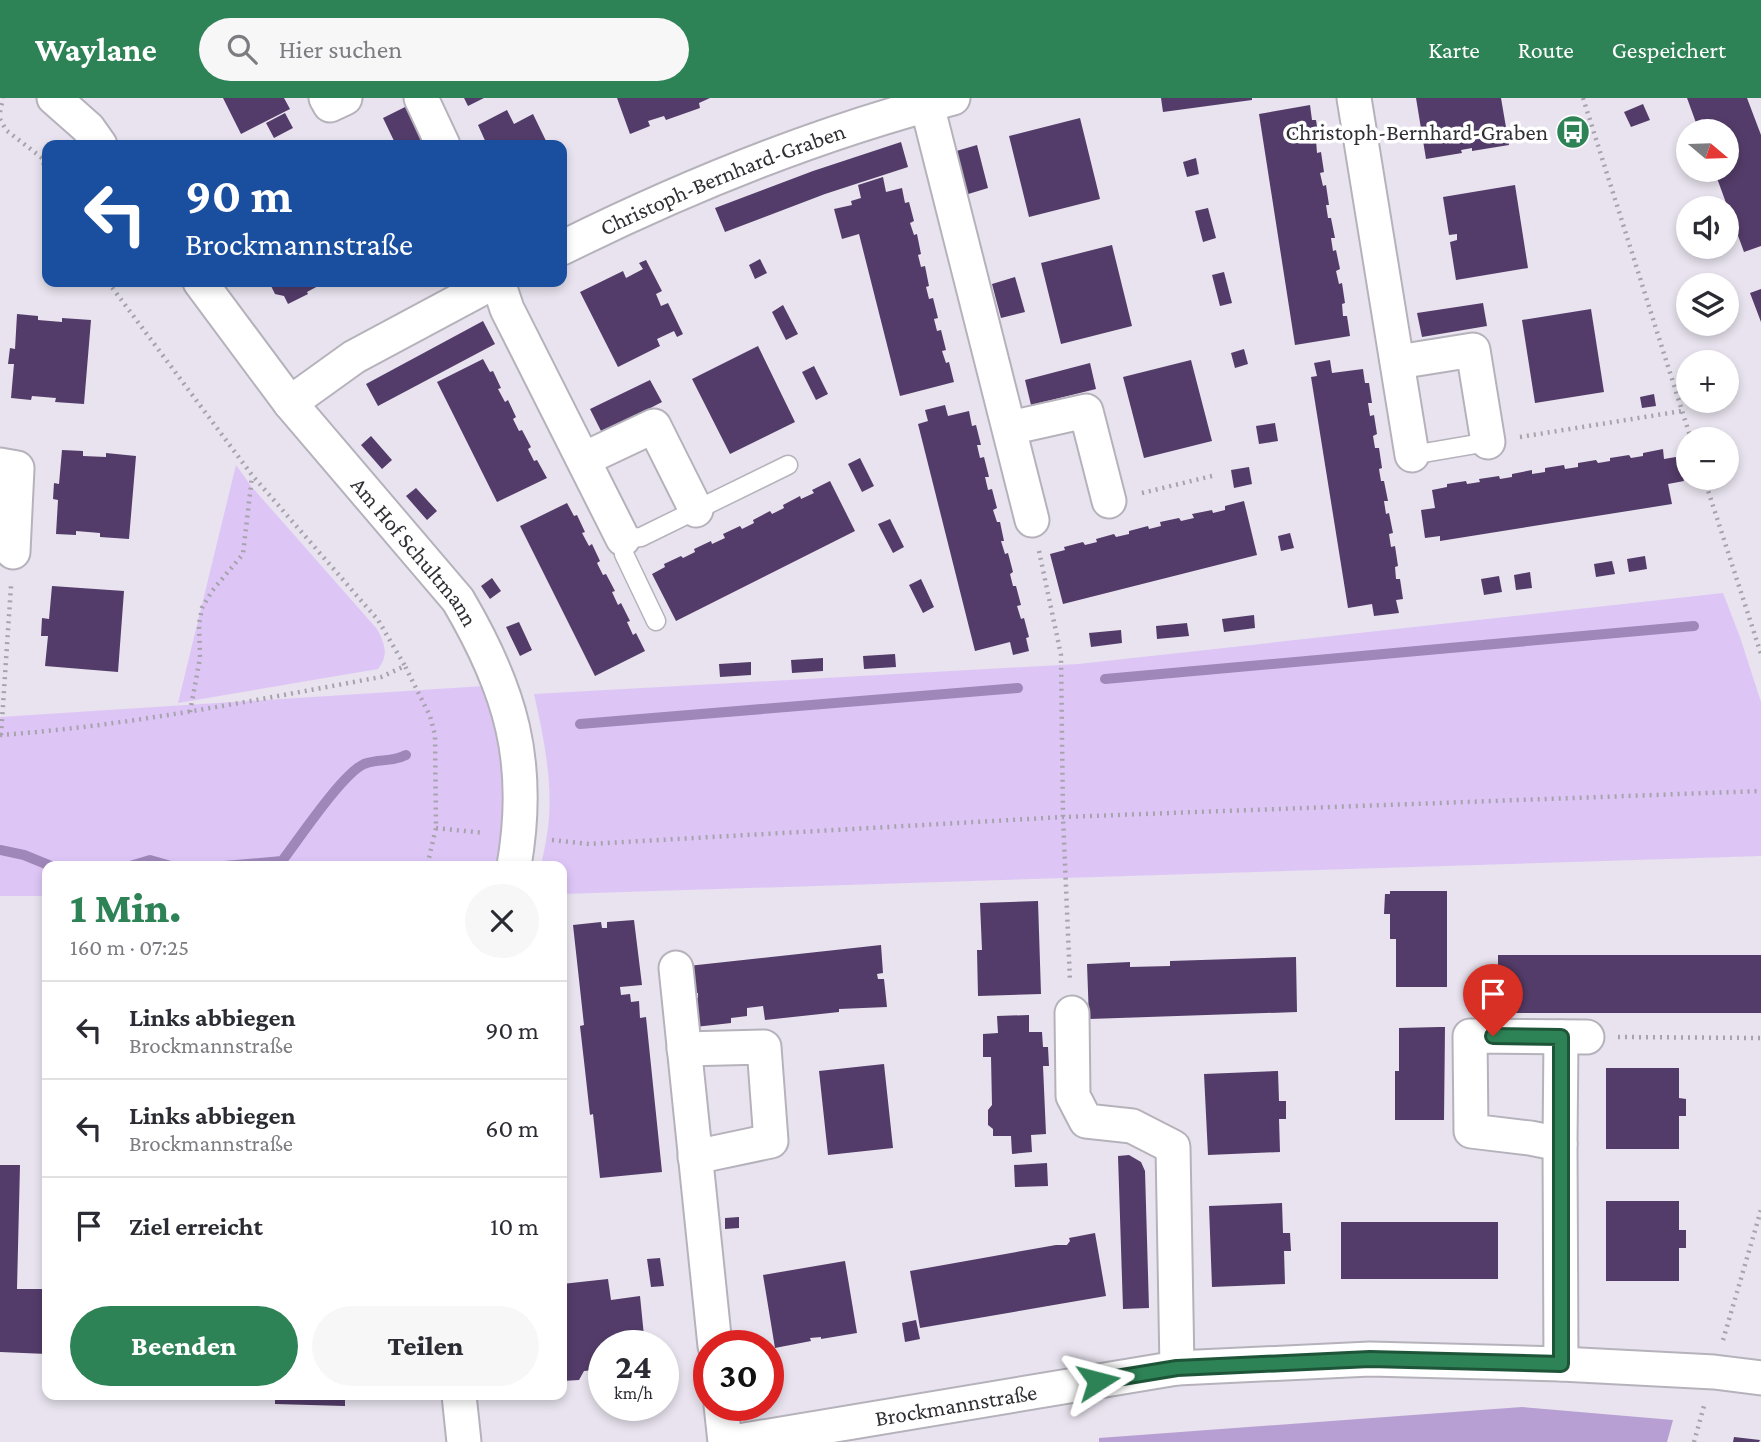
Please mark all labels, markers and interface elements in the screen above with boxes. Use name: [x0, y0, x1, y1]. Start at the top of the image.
search box: [199, 18, 689, 81]
icon: search: [223, 30, 261, 68]
text: Waylane: [35, 31, 157, 68]
text: Hier suchen: [279, 35, 402, 64]
text: Karte: [1428, 36, 1480, 63]
text: Route: [1518, 36, 1574, 63]
text: Gespeichert: [1612, 36, 1726, 63]
bus stop icon: Christoph-Bernhard-Graben: [1554, 113, 1592, 151]
street label: Christoph-Bernhard-Graben: [596, 118, 849, 241]
place label: Christoph-Bernhard-Graben: [1285, 119, 1548, 145]
north arrow: [1676, 119, 1740, 182]
map controls: [1676, 119, 1739, 490]
icon: left: [70, 168, 161, 259]
text: 90 m: [185, 168, 292, 223]
button: sound: [1676, 196, 1739, 259]
text: Brockmannstraße: [185, 226, 413, 262]
button: layers: [1676, 273, 1739, 336]
button: +: [1676, 350, 1739, 413]
button: −: [1676, 427, 1739, 490]
street label: Am Hof Schultmann: [346, 472, 483, 631]
text: 1 Min.: [70, 884, 182, 931]
button: close: [465, 884, 539, 958]
text: 160 m · 07:25: [70, 934, 189, 960]
pin: [1463, 964, 1523, 1036]
icon: arrive: [1474, 975, 1512, 1013]
text: Links abbiegen: [129, 1003, 296, 1032]
icon: left: [70, 1011, 108, 1049]
text: 90 m: [485, 1016, 539, 1045]
text: Brockmannstraße: [129, 1032, 293, 1058]
text: Links abbiegen: [129, 1101, 296, 1130]
icon: left: [70, 1109, 108, 1147]
text: 60 m: [485, 1114, 539, 1143]
text: Brockmannstraße: [129, 1130, 293, 1156]
icon: arrive: [70, 1207, 108, 1245]
text: Ziel erreicht: [129, 1212, 263, 1241]
text: 10 m: [490, 1212, 539, 1241]
button: Beenden: [70, 1306, 298, 1386]
button: Teilen: [312, 1306, 539, 1386]
speed limit sign: 30: [693, 1330, 784, 1421]
position arrow: [1061, 1344, 1135, 1418]
text: 24: [615, 1347, 652, 1386]
street label: Brockmannstraße: [873, 1379, 1039, 1431]
text: km/h: [614, 1383, 653, 1403]

